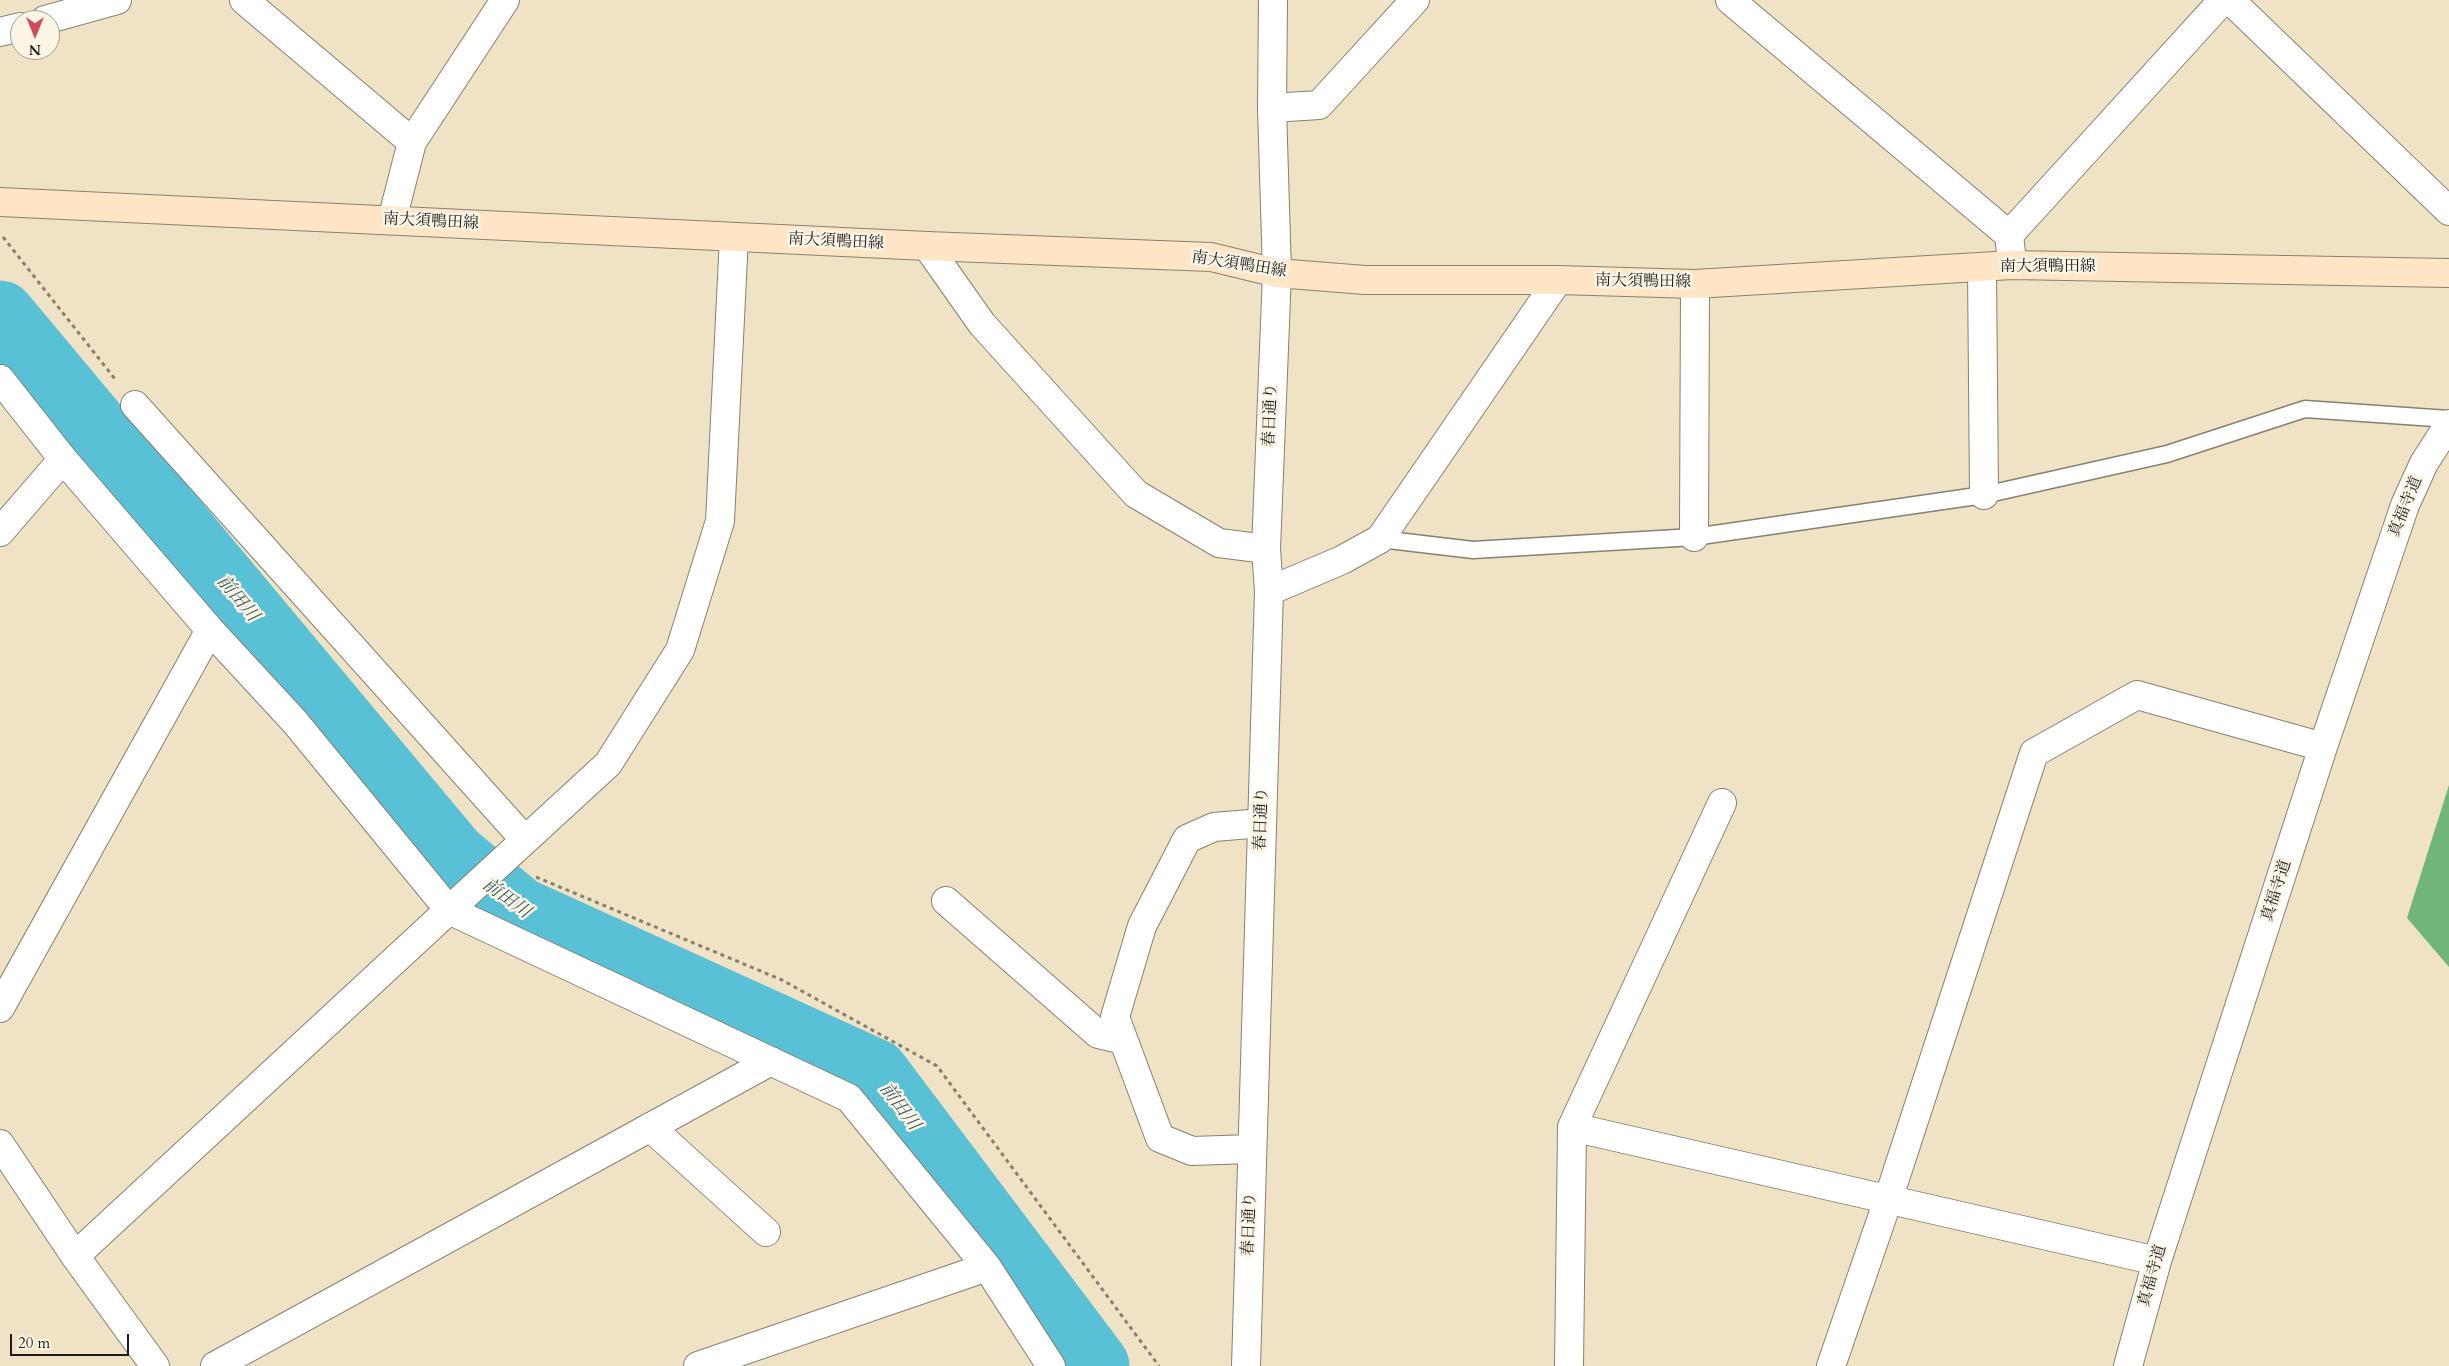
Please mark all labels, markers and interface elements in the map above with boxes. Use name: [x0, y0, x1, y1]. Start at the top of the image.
north arrow: [10, 10, 60, 60]
text: N: [29, 40, 41, 59]
street label: 南大須鴨田線: [383, 210, 479, 234]
street label: 南大須鴨田線: [788, 230, 884, 254]
street label: 南大須鴨田線: [1190, 248, 1288, 282]
street label: 南大須鴨田線: [2000, 257, 2096, 277]
street label: 南大須鴨田線: [1595, 272, 1691, 292]
street label: 春日通り: [1260, 383, 1282, 447]
street label: 真福寺道: [2385, 474, 2427, 540]
water label: 前田川: [211, 571, 263, 627]
street label: 春日通り: [1251, 787, 1273, 851]
street label: 真福寺道: [2258, 858, 2296, 924]
water label: 前田川: [478, 874, 534, 924]
water label: 前田川: [874, 1079, 924, 1135]
street label: 春日通り: [1239, 1192, 1261, 1256]
street label: 真福寺道: [2135, 1243, 2171, 1309]
scale bar: [12, 1324, 131, 1356]
text: 20 m: [18, 1333, 50, 1353]

